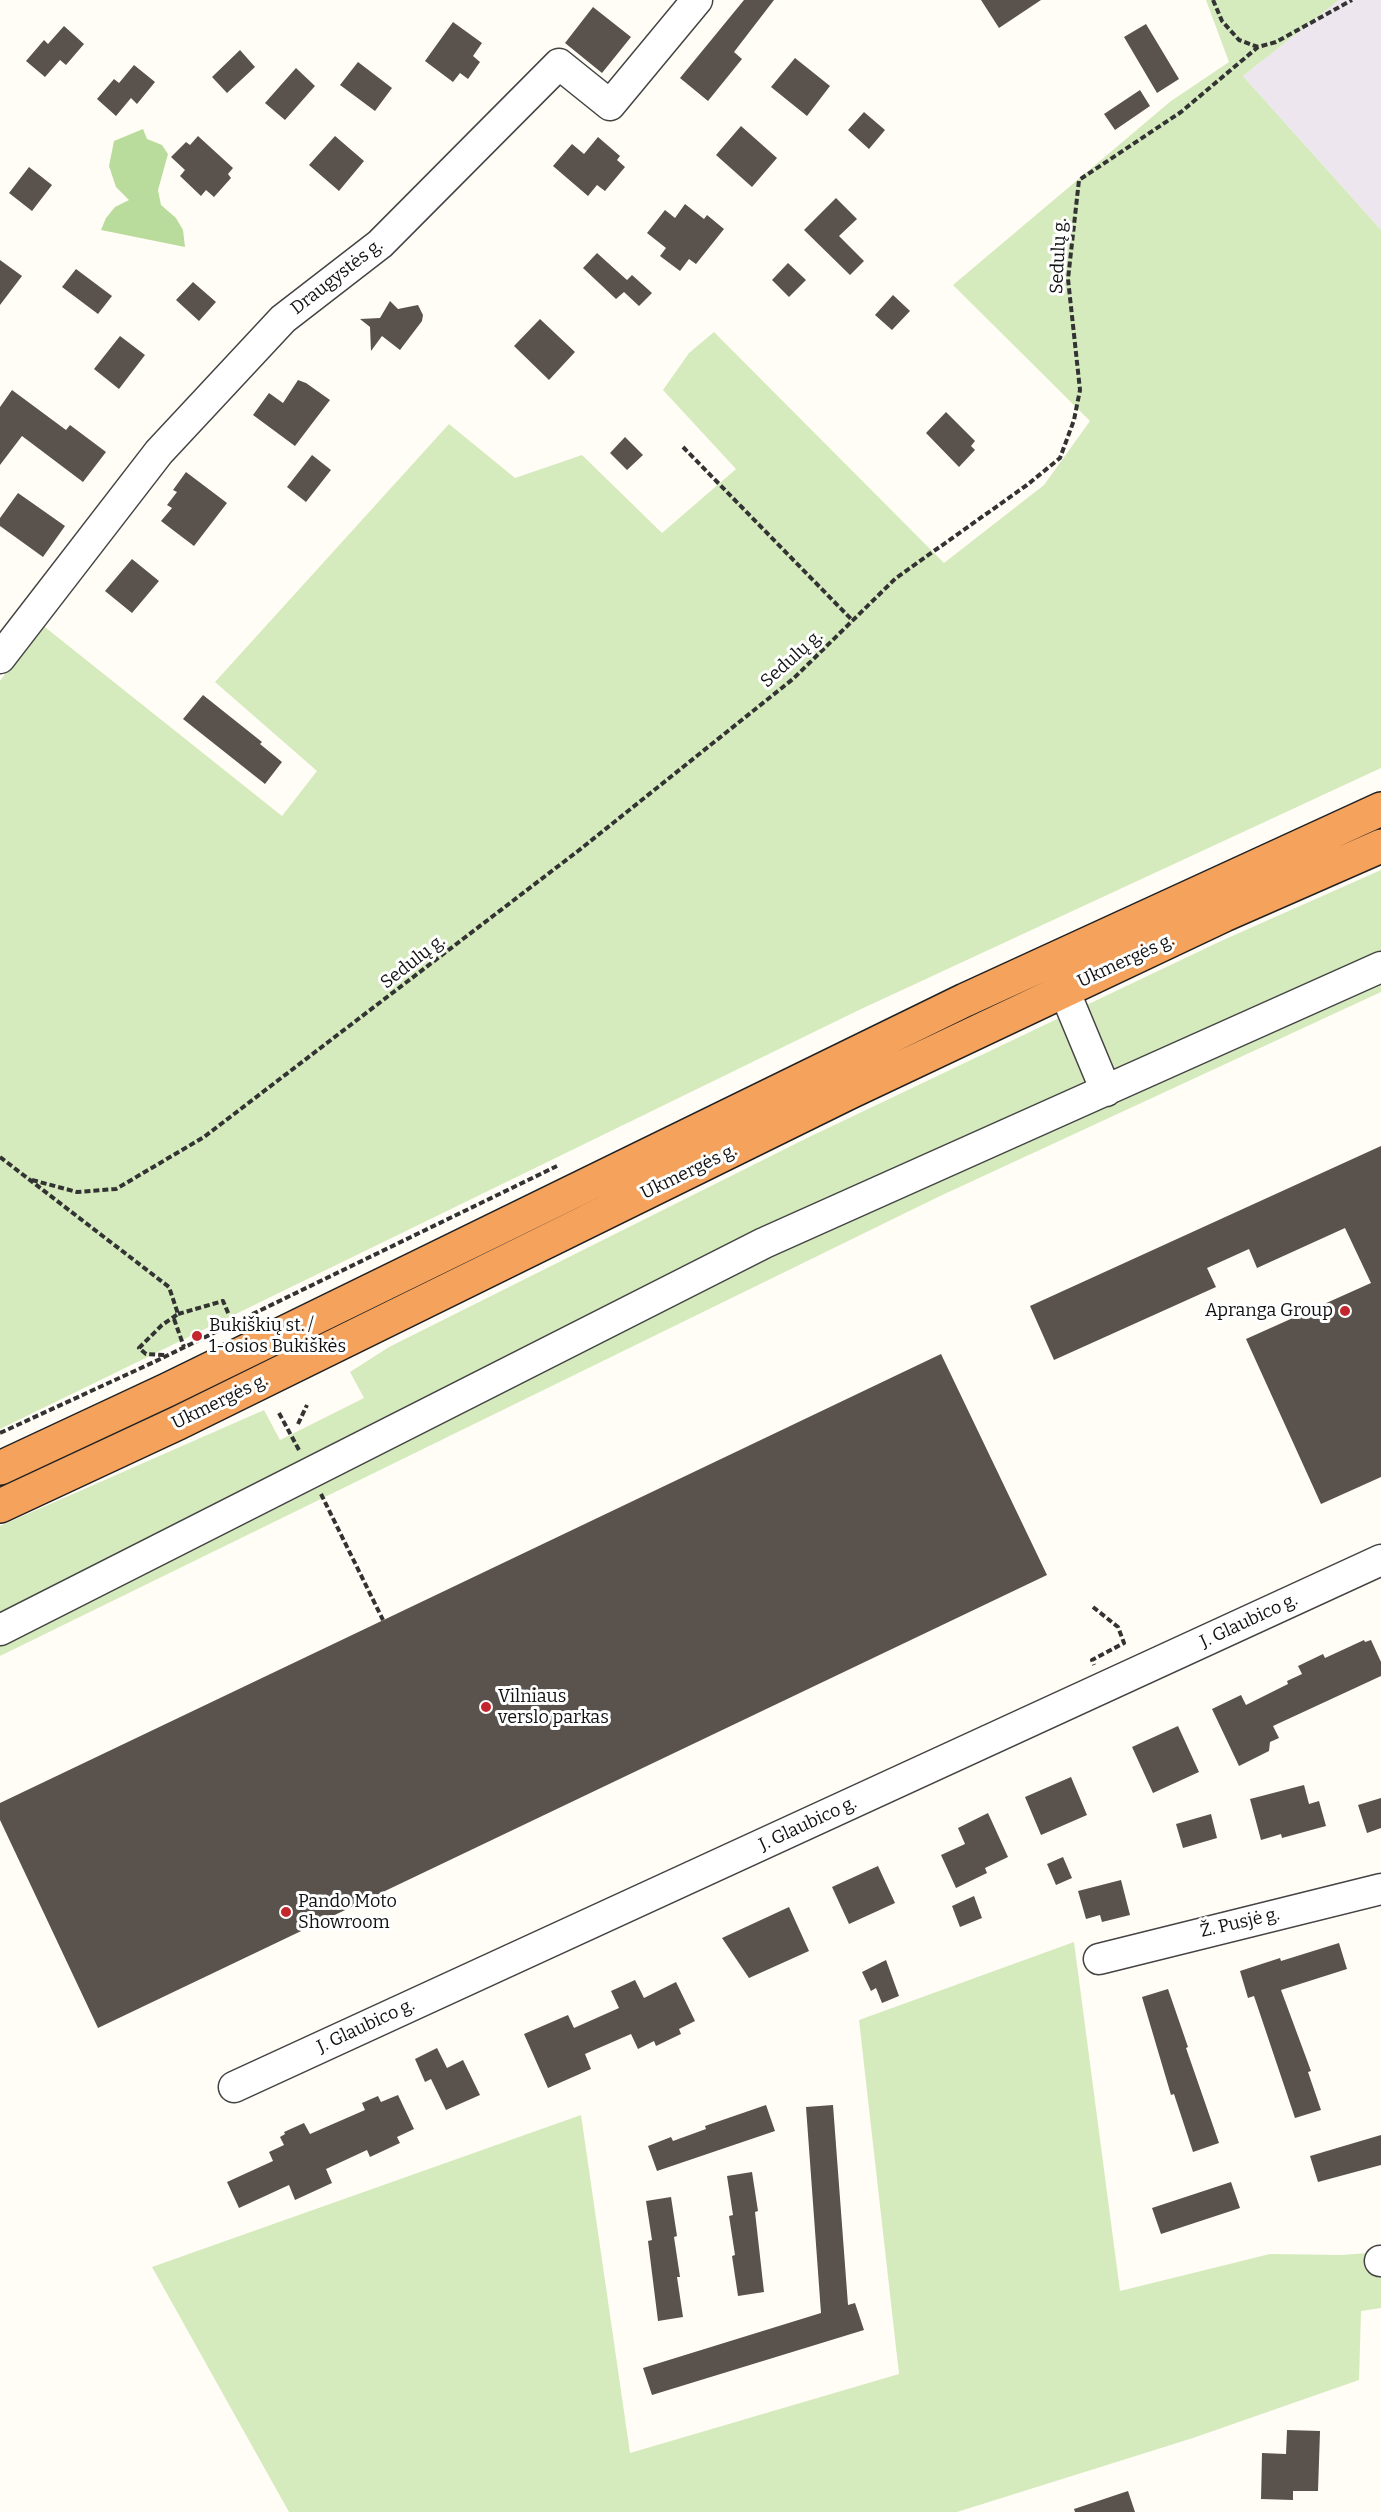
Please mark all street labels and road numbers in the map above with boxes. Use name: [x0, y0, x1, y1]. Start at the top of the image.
street label: Sedulų g.: [1046, 217, 1072, 295]
street label: Draugystės g.: [287, 234, 387, 320]
street label: Sedulų g.: [757, 626, 827, 692]
street label: Ukmergės g.: [1074, 929, 1178, 993]
street label: Sedulų g.: [376, 930, 450, 994]
street label: Ukmergės g.: [638, 1140, 740, 1204]
street label: Ukmergės g.: [169, 1370, 271, 1434]
street label: J. Glaubico g.: [1197, 1589, 1301, 1653]
street label: J. Glaubico g.: [756, 1792, 860, 1856]
street label: Ž. Pusjė g.: [1198, 1903, 1282, 1943]
street label: J. Glaubico g.: [314, 1994, 418, 2058]

